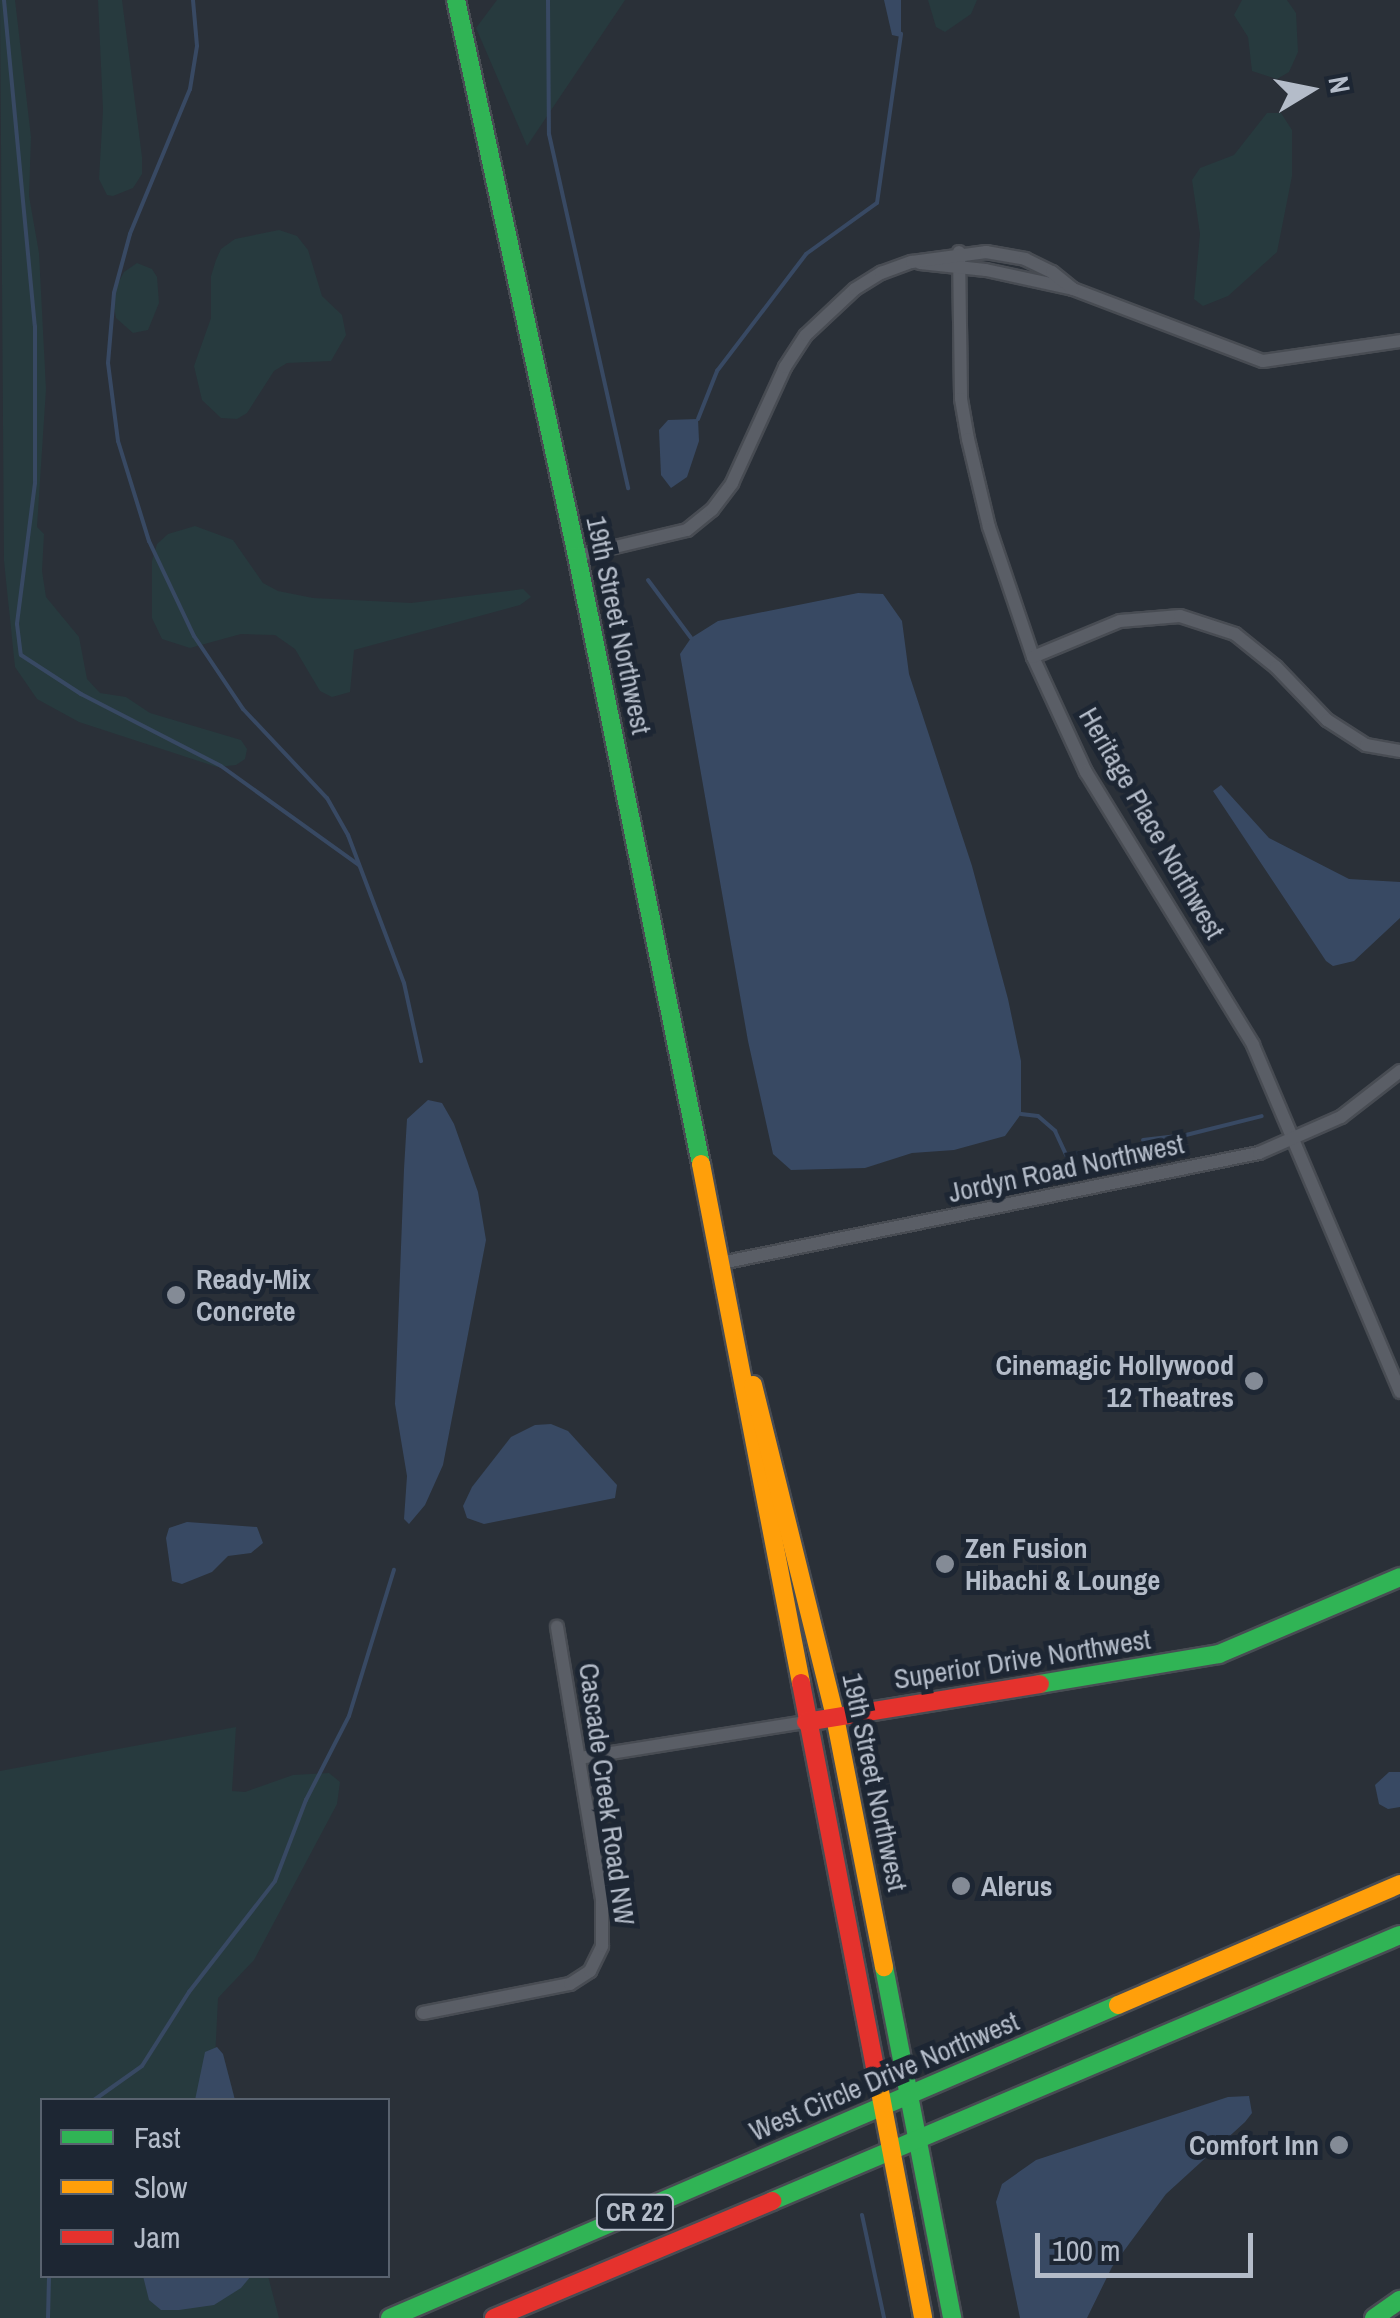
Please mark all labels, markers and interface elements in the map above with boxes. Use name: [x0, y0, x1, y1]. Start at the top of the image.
north arrow: [1260, 40, 1360, 140]
text: N: [1319, 73, 1360, 96]
street label: 19th Street Northwest: [579, 513, 659, 737]
street label: Heritage Place Northwest: [1072, 701, 1232, 945]
street label: Jordyn Road Northwest: [945, 1127, 1187, 1209]
place label: Ready-Mix Concrete: [196, 1262, 311, 1328]
marker: Ready-Mix Concrete: [165, 1284, 187, 1306]
place label: Cinemagic Hollywood 12 Theatres: [995, 1348, 1234, 1414]
marker: Cinemagic Hollywood 12 Theatres: [1243, 1370, 1265, 1392]
place label: Zen Fusion Hibachi & Lounge: [965, 1531, 1160, 1597]
marker: Zen Fusion Hibachi & Lounge: [934, 1553, 956, 1575]
street label: Superior Drive Northwest: [891, 1622, 1153, 1696]
street label: Cascade Creek Road NW: [572, 1661, 642, 1927]
street label: 19th Street Northwest: [835, 1670, 915, 1894]
place label: Alerus: [981, 1869, 1052, 1903]
marker: Alerus: [950, 1875, 972, 1897]
street label: West Circle Drive Northwest: [744, 2004, 1024, 2148]
legend: [40, 2098, 390, 2278]
text: Fast: [134, 2117, 181, 2157]
place label: Comfort Inn: [1189, 2128, 1319, 2162]
marker: Comfort Inn: [1328, 2134, 1350, 2156]
text: Slow: [134, 2167, 187, 2207]
road number: CR 22: [595, 2192, 675, 2232]
scale bar: [1040, 2213, 1258, 2275]
text: Jam: [134, 2217, 180, 2257]
text: 100 m: [1052, 2230, 1120, 2270]

